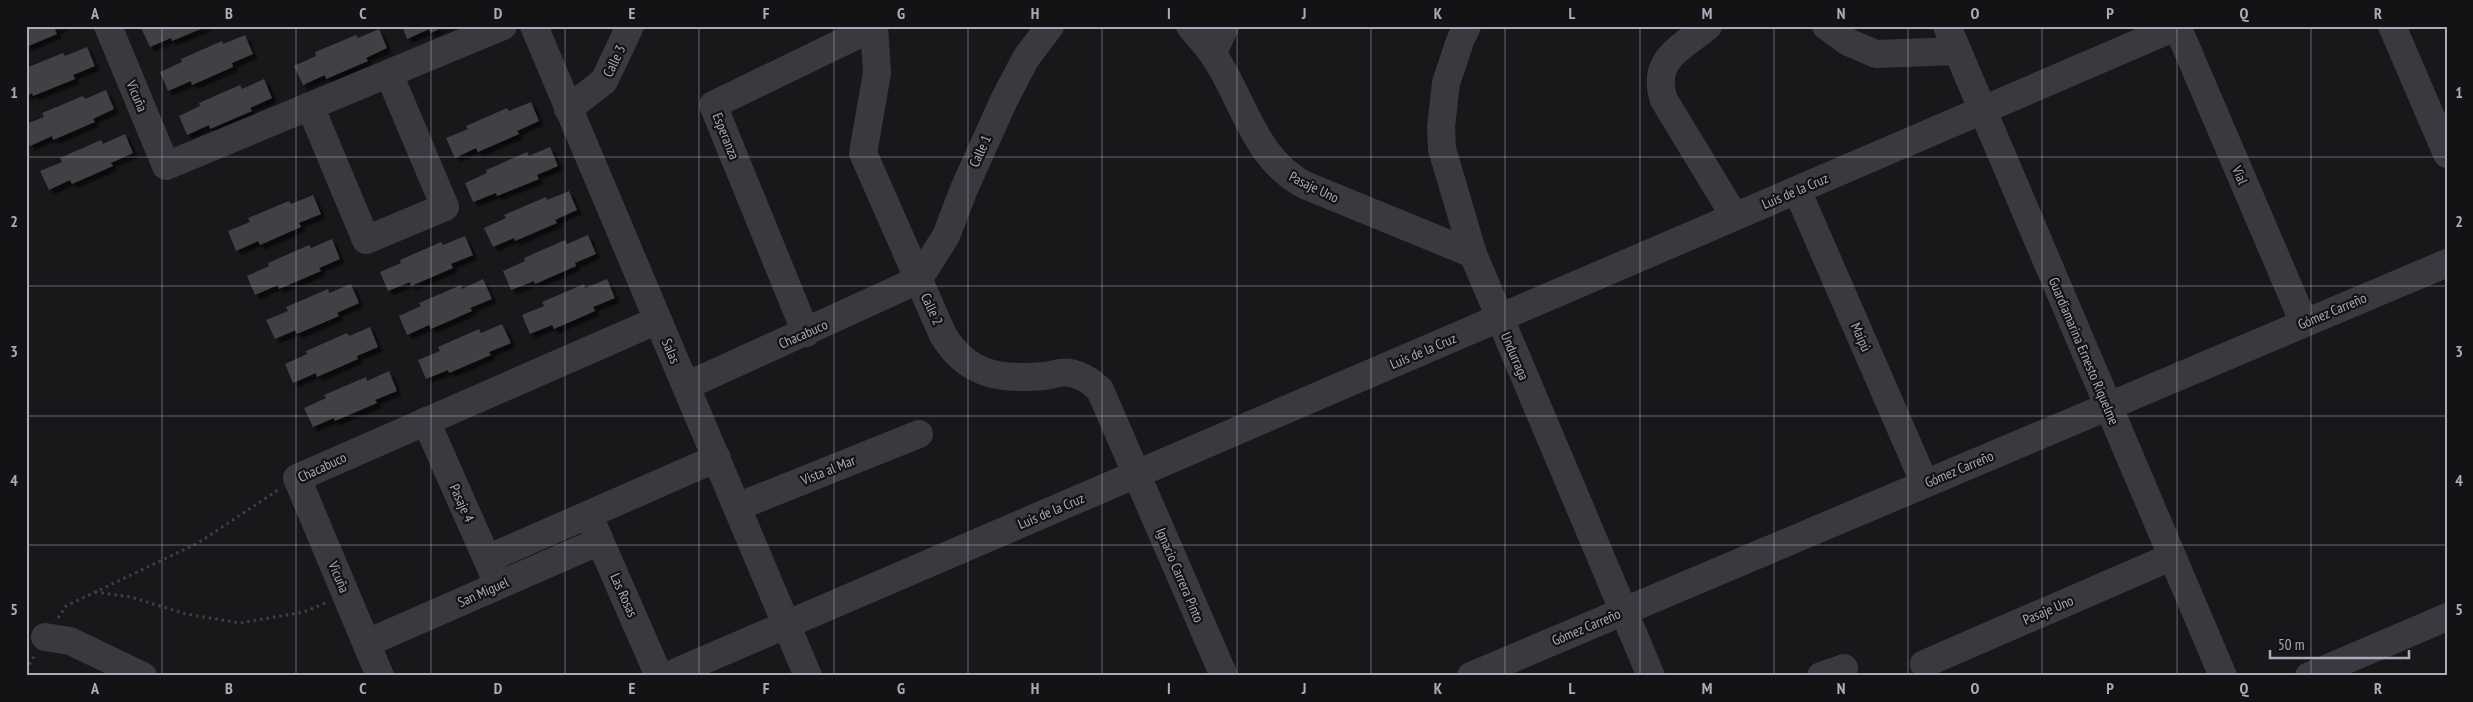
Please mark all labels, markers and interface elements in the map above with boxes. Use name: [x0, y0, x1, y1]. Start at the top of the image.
text: A: [90, 3, 100, 23]
text: B: [225, 3, 233, 23]
text: C: [359, 3, 367, 23]
text: D: [494, 3, 503, 23]
text: E: [629, 3, 636, 23]
text: F: [763, 3, 770, 23]
text: G: [897, 3, 905, 23]
text: H: [1031, 3, 1039, 23]
text: I: [1167, 3, 1171, 23]
text: J: [1301, 3, 1306, 23]
text: K: [1434, 3, 1443, 23]
text: L: [1569, 3, 1576, 23]
text: M: [1702, 3, 1712, 23]
text: N: [1837, 3, 1845, 23]
text: O: [1971, 3, 1980, 23]
text: P: [2106, 3, 2114, 23]
text: Q: [2240, 3, 2250, 23]
text: R: [2374, 3, 2382, 23]
street label: Calle 3: [599, 42, 629, 80]
street label: Vicuña: [122, 77, 152, 114]
text: 1: [10, 82, 18, 102]
text: 1: [2455, 82, 2463, 102]
street label: Esperanza: [709, 110, 743, 162]
street label: Calle 1: [965, 132, 995, 170]
street label: Vial: [2228, 162, 2252, 188]
street label: Pasaje Uno: [1286, 167, 1342, 207]
street label: Luis de la Cruz: [1759, 169, 1831, 213]
text: 2: [10, 211, 18, 231]
text: 2: [2455, 211, 2463, 231]
street label: Guardiamarina Ernesto Riquelme: [2045, 275, 2123, 428]
street label: Gómez Carreño: [2295, 288, 2369, 334]
street label: Calle 2: [917, 290, 947, 328]
street label: Chacabuco: [776, 315, 830, 353]
street label: Maipú: [1847, 320, 1875, 354]
street label: Luis de la Cruz: [1387, 329, 1459, 373]
street label: Undurraga: [1497, 329, 1533, 383]
street label: Salas: [658, 336, 684, 366]
text: 3: [10, 341, 18, 361]
text: 3: [2455, 341, 2463, 361]
street label: Gómez Carreño: [1922, 446, 1996, 492]
street label: Chacabuco: [295, 448, 349, 486]
street label: Vista al Mar: [797, 451, 858, 489]
text: 4: [10, 470, 18, 490]
text: 4: [2455, 470, 2463, 490]
street label: Pasaje 4: [446, 481, 479, 526]
street label: Luis de la Cruz: [1015, 489, 1087, 533]
street label: Ignacio Carrera Pinto: [1152, 525, 1208, 625]
street label: Vicuña: [324, 558, 354, 595]
street label: Las Rosas: [606, 570, 642, 620]
street label: San Miguel: [455, 573, 512, 611]
street label: Pasaje Uno: [2020, 591, 2076, 629]
text: 5: [10, 599, 18, 619]
text: 5: [2455, 599, 2463, 619]
street label: Gómez Carreño: [1549, 604, 1623, 650]
scale bar: [2270, 627, 2409, 659]
text: 50 m: [2278, 635, 2304, 654]
text: A: [90, 678, 100, 698]
text: B: [225, 678, 233, 698]
text: C: [359, 678, 367, 698]
text: D: [494, 678, 503, 698]
text: E: [629, 678, 636, 698]
text: F: [763, 678, 770, 698]
text: G: [897, 678, 905, 698]
text: H: [1031, 678, 1039, 698]
text: I: [1167, 678, 1171, 698]
text: J: [1301, 678, 1306, 698]
text: K: [1434, 678, 1443, 698]
text: L: [1569, 678, 1576, 698]
text: M: [1702, 678, 1712, 698]
text: N: [1837, 678, 1845, 698]
text: O: [1971, 678, 1980, 698]
text: P: [2106, 678, 2114, 698]
text: Q: [2240, 678, 2250, 698]
text: R: [2374, 678, 2382, 698]

